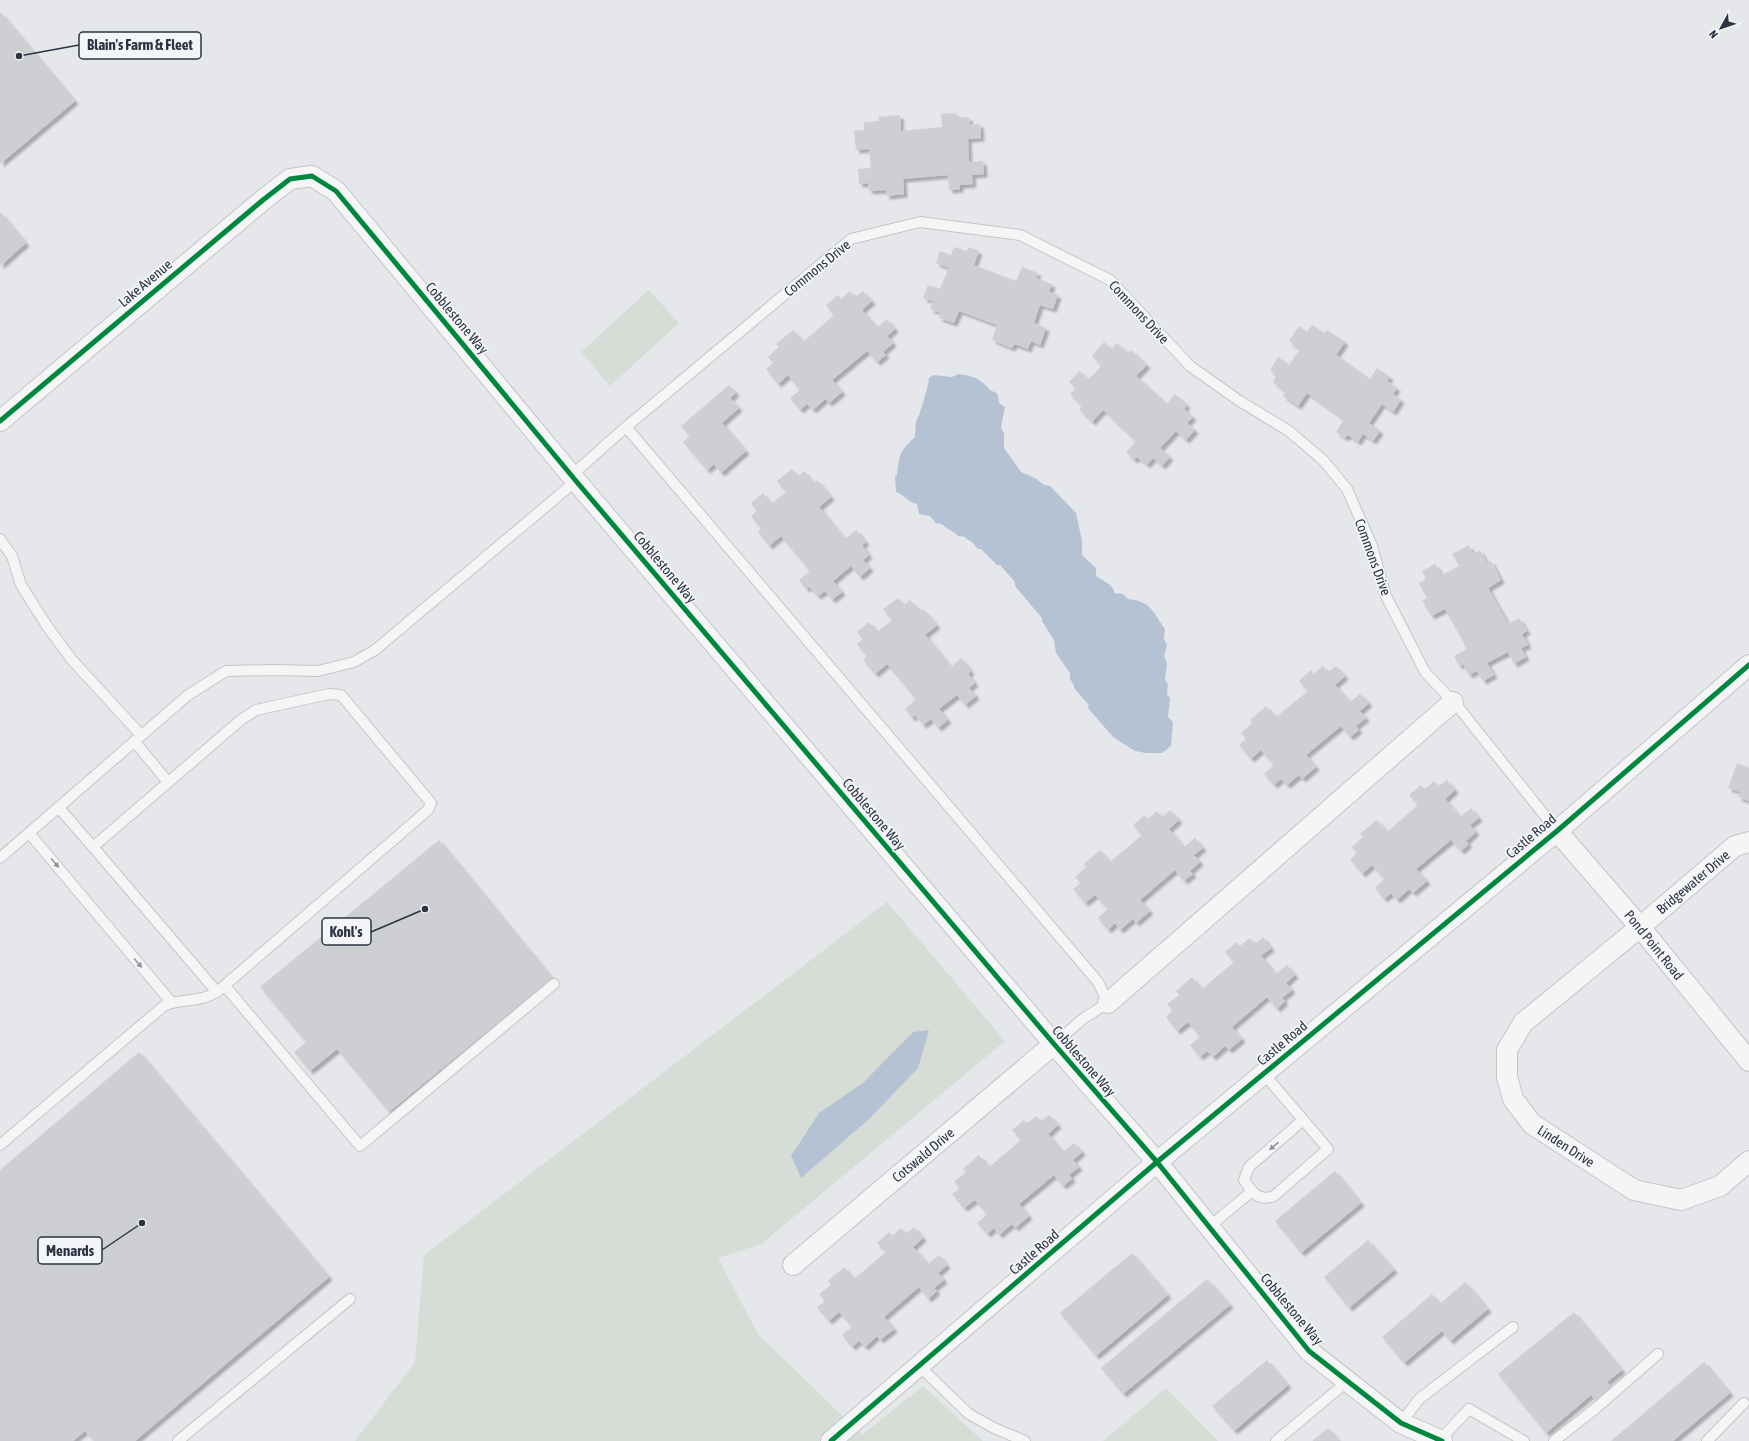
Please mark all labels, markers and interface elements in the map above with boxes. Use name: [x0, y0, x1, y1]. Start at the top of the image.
north arrow: [1701, 8, 1741, 48]
text: N: [1707, 28, 1720, 41]
callout: Blain's Farm & Fleet: [79, 32, 201, 59]
text: Blain's Farm & Fleet: [87, 36, 194, 53]
street label: Commons Drive: [781, 236, 853, 300]
street label: Lake Avenue: [115, 256, 175, 310]
street label: Commons Drive: [1106, 277, 1172, 347]
street label: Cobblestone Way: [422, 279, 492, 357]
street label: Commons Drive: [1352, 516, 1394, 598]
street label: Cobblestone Way: [630, 528, 700, 606]
street label: Cobblestone Way: [839, 775, 909, 853]
street label: Castle Road: [1503, 810, 1559, 862]
street label: Bridgewater Drive: [1653, 847, 1733, 917]
one-way arrow: [50, 858, 59, 868]
street label: Pond Point Road: [1621, 907, 1687, 983]
callout: Kohl's: [322, 918, 371, 945]
text: Kohl's: [329, 923, 363, 940]
one-way arrow: [134, 957, 143, 968]
street label: Castle Road: [1254, 1017, 1310, 1069]
street label: Cobblestone Way: [1049, 1022, 1119, 1100]
street label: Linden Drive: [1535, 1122, 1597, 1170]
street label: Cotswald Drive: [889, 1124, 957, 1186]
one-way arrow: [1268, 1141, 1279, 1150]
street label: Castle Road: [1006, 1226, 1062, 1278]
callout: Menards: [38, 1237, 102, 1264]
text: Menards: [46, 1242, 95, 1259]
street label: Cobblestone Way: [1257, 1270, 1327, 1348]

